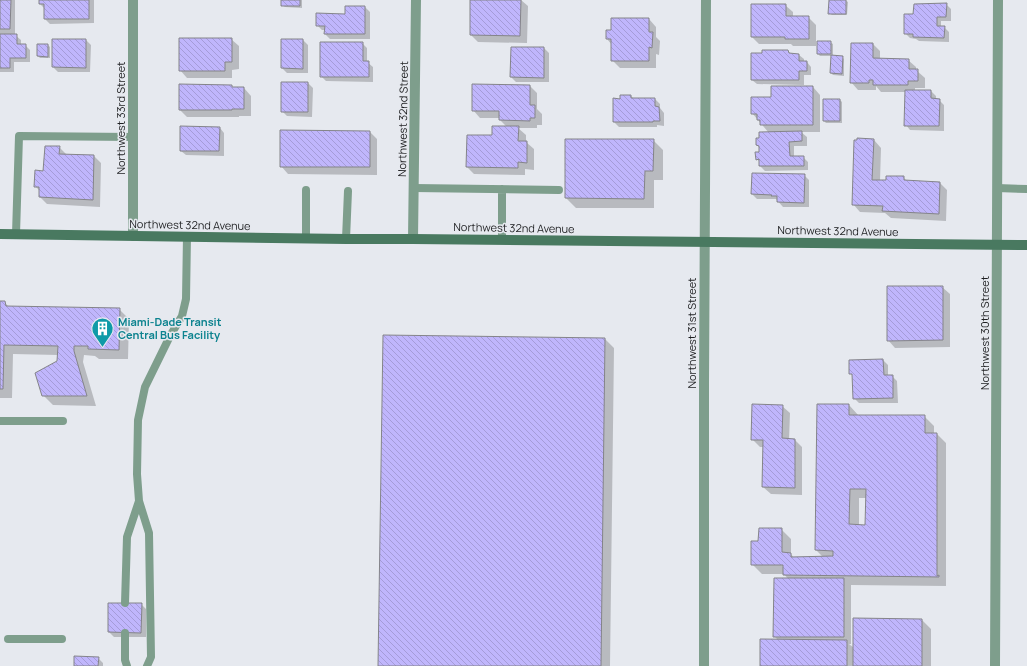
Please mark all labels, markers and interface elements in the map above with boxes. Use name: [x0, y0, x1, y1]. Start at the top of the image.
street label: Northwest 33rd Street: [113, 61, 128, 175]
street label: Northwest 32nd Street: [394, 61, 411, 177]
street label: Northwest 32nd Avenue: [129, 216, 251, 233]
street label: Northwest 32nd Avenue: [453, 219, 575, 236]
street label: Northwest 32nd Avenue: [777, 222, 899, 239]
street label: Northwest 30th Street: [977, 276, 992, 390]
street label: Northwest 31st Street: [684, 277, 699, 389]
place label: Miami-Dade Transit Central Bus Facility: [118, 314, 222, 342]
building icon: Miami-Dade Transit Central Bus Facility: [90, 315, 116, 348]

